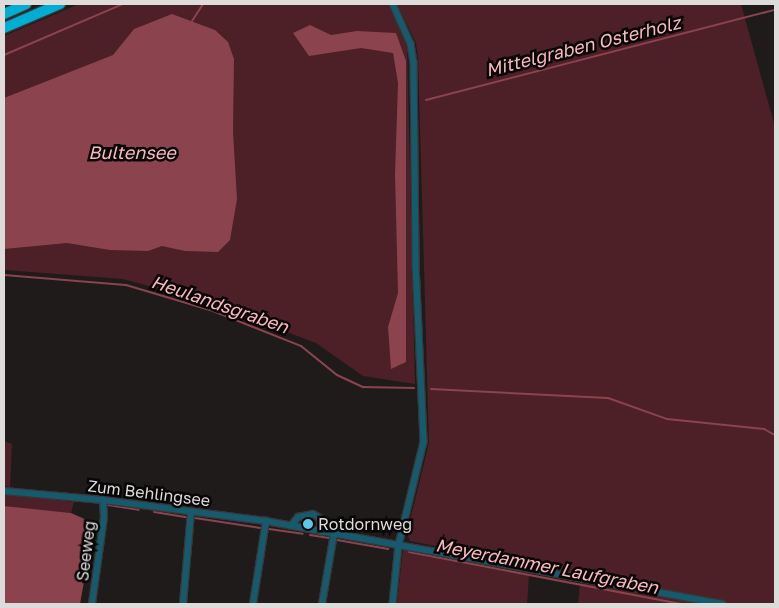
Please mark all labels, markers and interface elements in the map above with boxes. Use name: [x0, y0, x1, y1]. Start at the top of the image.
water label: Mittelgraben Osterholz: [483, 11, 683, 81]
water label: Bultensee: [88, 141, 176, 163]
water label: Heulandsgraben: [149, 270, 291, 338]
street label: Zum Behlingsee: [87, 476, 211, 510]
place label: Rotdornweg: [318, 514, 412, 534]
marker: Rotdornweg: [302, 518, 314, 530]
street label: Seeweg: [73, 520, 99, 582]
water label: Meyerdammer Laufgraben: [434, 534, 660, 598]

